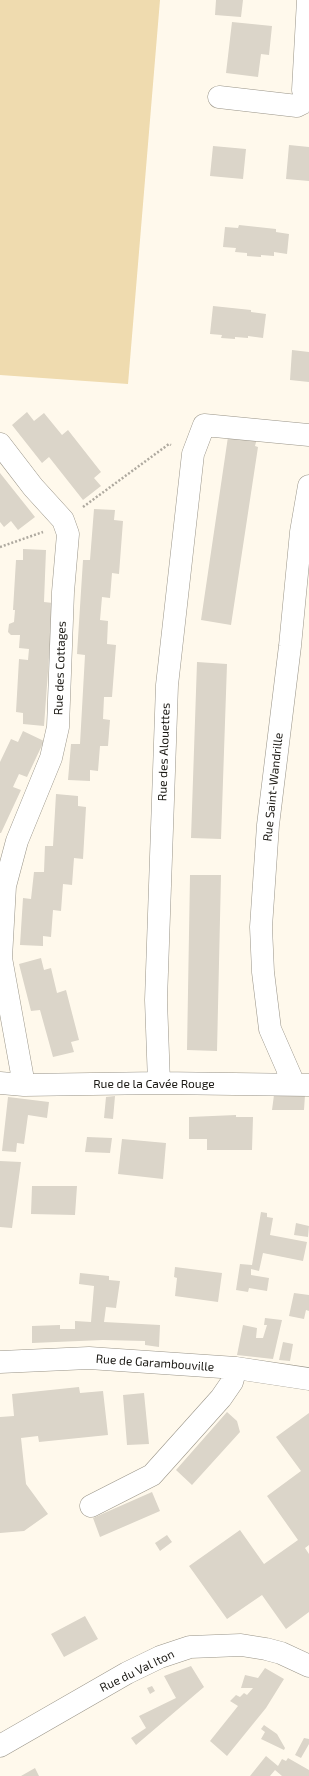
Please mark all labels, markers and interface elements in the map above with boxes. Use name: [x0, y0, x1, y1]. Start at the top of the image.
street label: Rue des Cottages: [51, 621, 69, 715]
street label: Rue des Alouettes: [155, 703, 173, 801]
street label: Rue Saint-Wandrille: [260, 732, 286, 842]
street label: Rue de la Cavée Rouge: [93, 1077, 215, 1091]
street label: Rue de Garambouville: [95, 1352, 215, 1374]
street label: Rue du Val Iton: [97, 1647, 177, 1695]

